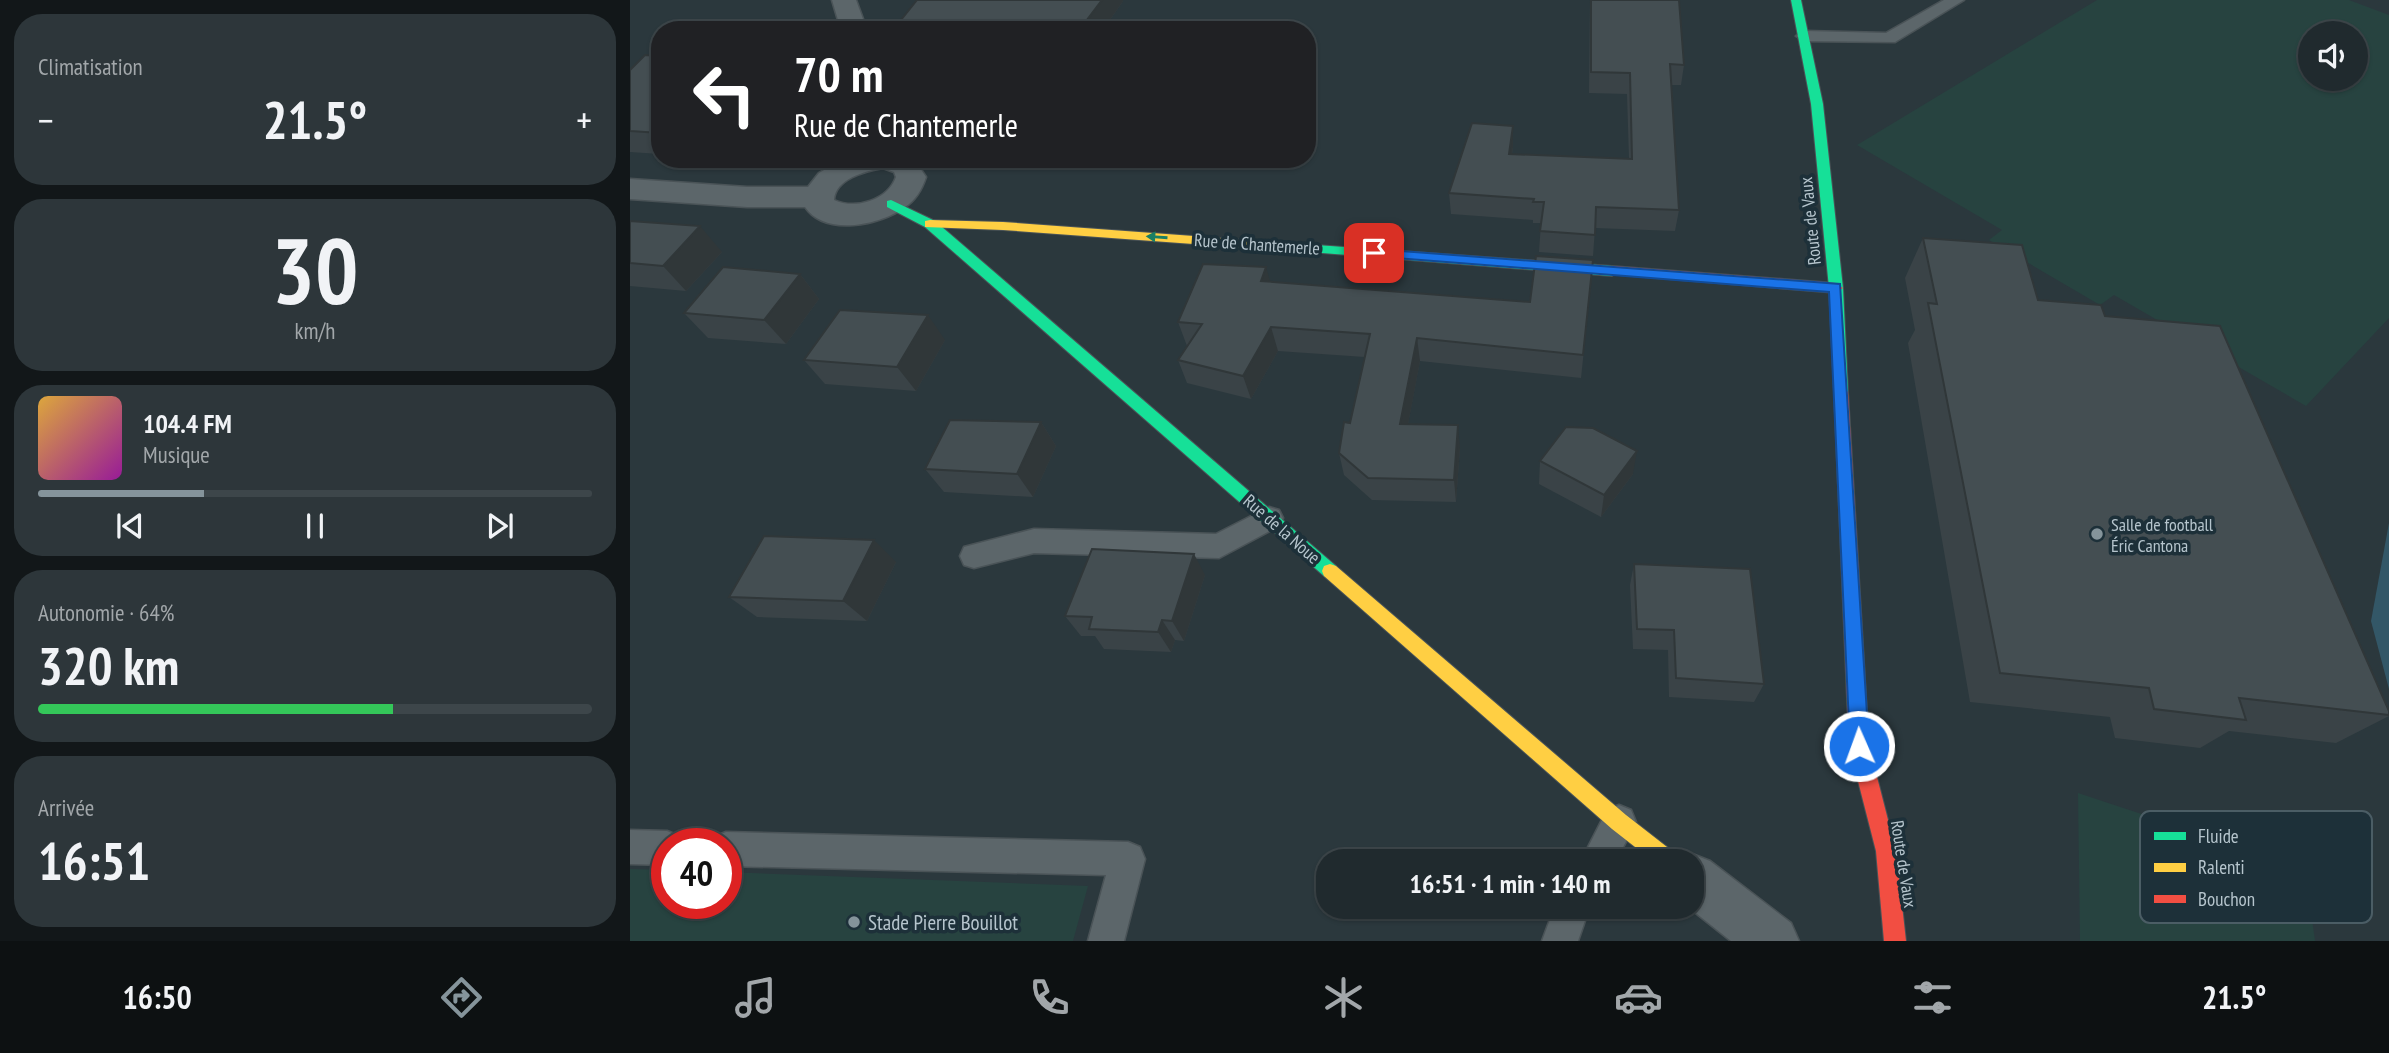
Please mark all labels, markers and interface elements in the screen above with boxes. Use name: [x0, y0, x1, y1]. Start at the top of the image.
map controls: [2298, 21, 2368, 91]
button: sound: [2298, 21, 2368, 91]
text: 70 m: [794, 42, 883, 106]
icon: left: [679, 49, 770, 140]
text: Climatisation: [38, 52, 143, 81]
text: 21.5°: [263, 86, 367, 153]
text: −: [38, 95, 54, 144]
text: +: [576, 95, 592, 144]
text: Rue de Chantemerle: [794, 104, 1018, 146]
street label: Route de Vaux: [1794, 175, 1826, 266]
text: 30: [272, 211, 359, 329]
pin: [1344, 223, 1404, 283]
street label: Rue de Chantemerle: [1193, 228, 1321, 260]
one-way arrow: [1146, 231, 1168, 242]
icon: arrive: [1355, 234, 1393, 272]
text: km/h: [295, 316, 335, 345]
text: 104.4 FM: [143, 407, 232, 440]
text: Musique: [143, 440, 210, 469]
street label: Rue de la Noue: [1239, 489, 1325, 569]
icon: previous: [111, 507, 149, 545]
icon: pause: [296, 507, 334, 545]
icon: next: [481, 507, 519, 545]
place label: Salle de football Éric Cantona: [2111, 513, 2214, 557]
marker: Salle de football Éric Cantona: [2089, 526, 2105, 542]
text: Autonomie · 64%: [38, 598, 174, 627]
text: 320 km: [38, 632, 179, 699]
position arrow: [1822, 709, 1896, 783]
text: Arrivée: [38, 793, 94, 822]
legend: [2140, 811, 2372, 923]
street label: Route de Vaux: [1886, 819, 1922, 910]
text: Fluide: [2198, 824, 2239, 848]
text: 16:51: [38, 827, 150, 894]
speed limit sign: 40: [651, 828, 742, 919]
text: Ralenti: [2198, 855, 2245, 879]
text: 16:51 · 1 min · 140 m: [1410, 867, 1610, 900]
text: Bouchon: [2198, 887, 2255, 911]
place label: Stade Pierre Bouillot: [868, 909, 1018, 936]
marker: Stade Pierre Bouillot: [846, 914, 862, 930]
icon: directions: [437, 973, 486, 1022]
icon: music: [731, 973, 780, 1022]
icon: phone: [1025, 973, 1074, 1022]
icon: climate: [1319, 973, 1368, 1022]
icon: car: [1614, 973, 1663, 1022]
icon: filters: [1908, 973, 1957, 1022]
text: 16:50: [123, 976, 192, 1018]
text: 21.5°: [2202, 976, 2266, 1018]

